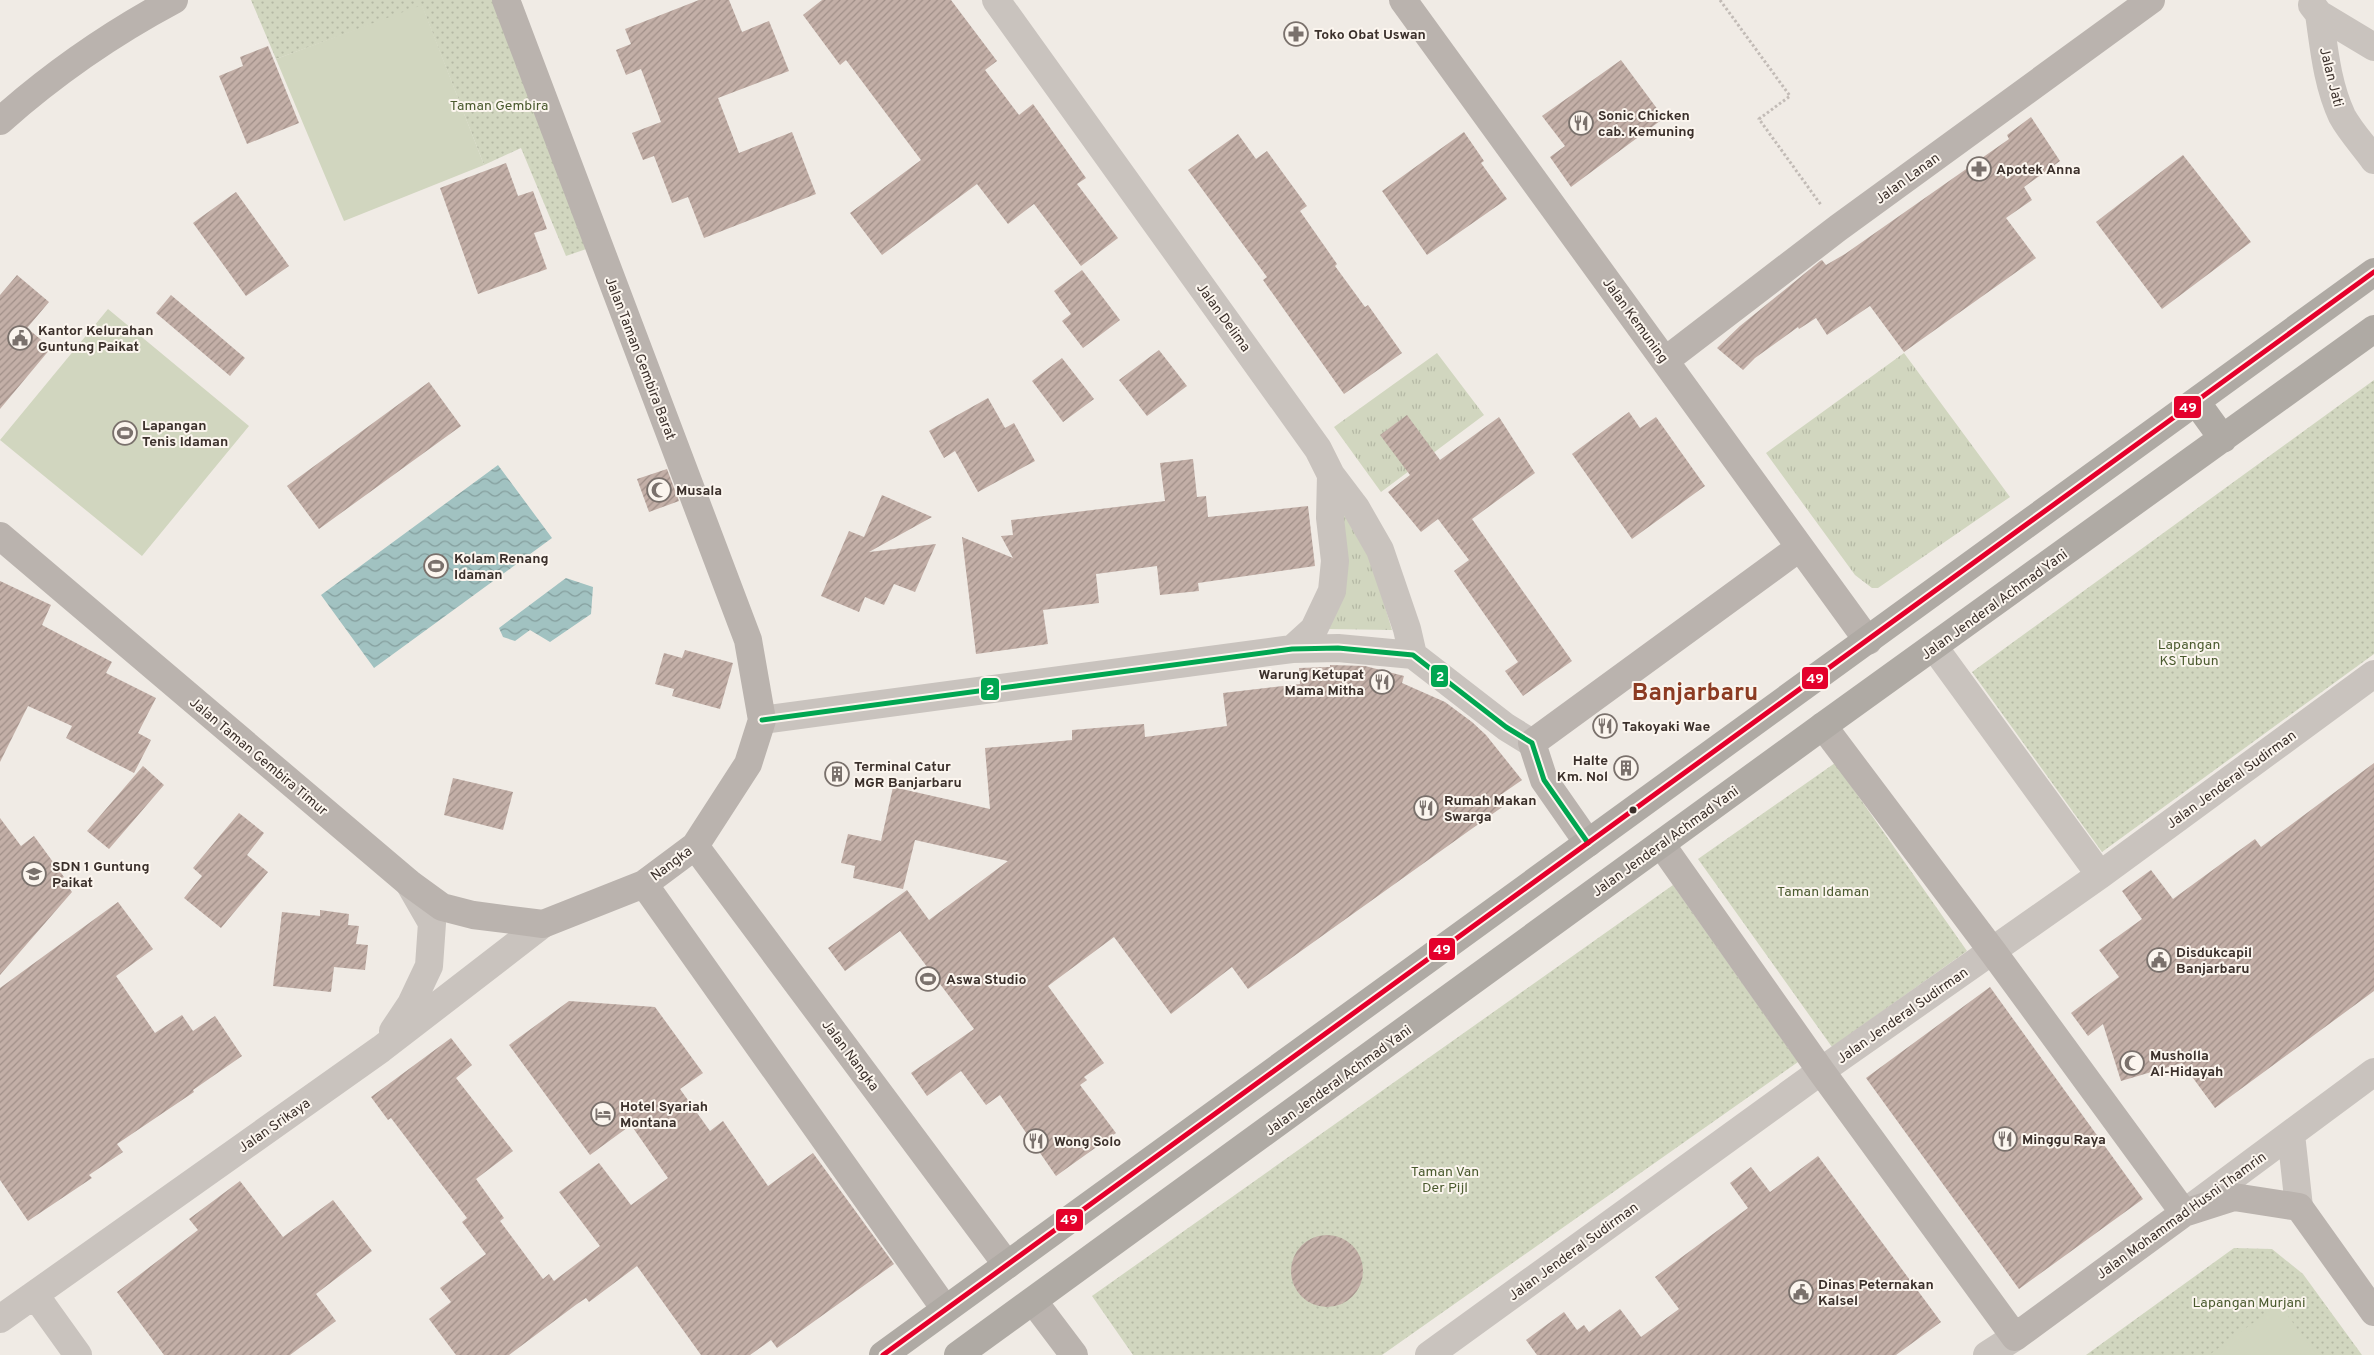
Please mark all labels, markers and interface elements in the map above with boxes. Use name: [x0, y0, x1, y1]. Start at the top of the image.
pharmacy icon: Toko Obat Uswan: [1283, 21, 1309, 47]
place label: Toko Obat Uswan: [1314, 27, 1426, 44]
street label: Jalan Jati: [2315, 46, 2346, 109]
park label: Taman Gembira: [450, 98, 548, 115]
place label: Sonic Chicken cab. Kemuning: [1598, 108, 1695, 141]
restaurant icon: Sonic Chicken cab. Kemuning: [1568, 110, 1594, 136]
street label: Jalan Lanan: [1872, 150, 1944, 208]
pharmacy icon: Apotek Anna: [1966, 156, 1992, 182]
place label: Apotek Anna: [1996, 162, 2081, 179]
street label: Jalan Taman Gembira Barat: [601, 275, 679, 442]
street label: Jalan Kemuning: [1598, 275, 1671, 367]
street label: Jalan Delima: [1192, 280, 1253, 356]
place label: Kantor Kelurahan Guntung Paikat: [38, 323, 154, 356]
public building icon: Kantor Kelurahan Guntung Paikat: [7, 325, 33, 351]
line badge: 49: [2173, 395, 2202, 419]
text: 49: [2179, 400, 2197, 417]
place label: Lapangan Tenis Idaman: [142, 418, 228, 451]
sports icon: Lapangan Tenis Idaman: [112, 420, 138, 446]
mosque icon: Musala: [646, 477, 672, 503]
place label: Musala: [676, 483, 722, 500]
street label: Jalan Jenderal Achmad Yani: [1918, 546, 2071, 664]
place label: Kolam Renang Idaman: [454, 551, 549, 584]
sports icon: Kolam Renang Idaman: [423, 553, 449, 579]
park label: Lapangan KS Tubun: [2158, 637, 2220, 670]
line badge: 2: [1430, 664, 1449, 688]
line badge: 49: [1801, 666, 1829, 690]
place label: Warung Ketupat Mama Mitha: [1259, 667, 1364, 700]
restaurant icon: Warung Ketupat Mama Mitha: [1369, 669, 1395, 695]
text: 2: [1436, 669, 1444, 686]
text: 49: [1806, 671, 1824, 688]
line badge: 2: [980, 677, 1000, 701]
district label: Banjarbaru: [1632, 679, 1758, 709]
text: 2: [986, 682, 994, 699]
street label: Jalan Taman Gembira Timur: [185, 694, 331, 820]
restaurant icon: Takoyaki Wae: [1592, 713, 1618, 739]
place label: Takoyaki Wae: [1622, 719, 1710, 736]
street label: Jalan Jenderal Sudirman: [2164, 727, 2300, 833]
place label: Halte Km. Nol: [1557, 753, 1608, 786]
building icon: Halte Km. Nol: [1613, 755, 1639, 781]
place label: Terminal Catur MGR Banjarbaru: [854, 759, 962, 792]
building icon: Terminal Catur MGR Banjarbaru: [824, 761, 850, 787]
street label: Jalan Jenderal Achmad Yani: [1589, 783, 1742, 901]
place label: Rumah Makan Swarga: [1444, 793, 1537, 826]
restaurant icon: Rumah Makan Swarga: [1413, 795, 1439, 821]
unlabelled marker: [1628, 805, 1638, 815]
street label: Nangka: [648, 843, 696, 885]
place label: SDN 1 Guntung Paikat: [52, 859, 149, 892]
school or university icon: SDN 1 Guntung Paikat: [21, 861, 47, 887]
park label: Taman Idaman: [1777, 884, 1869, 901]
line badge: 49: [1428, 937, 1456, 961]
text: 49: [1433, 942, 1451, 959]
place label: Disdukcapil Banjarbaru: [2176, 945, 2252, 978]
public building icon: Disdukcapil Banjarbaru: [2146, 947, 2172, 973]
street label: Jalan Jenderal Sudirman: [1834, 964, 1972, 1068]
sports icon: Aswa Studio: [915, 966, 941, 992]
place label: Aswa Studio: [946, 972, 1027, 989]
street label: Jalan Nangka: [817, 1017, 882, 1095]
street label: Jalan Jenderal Achmad Yani: [1262, 1022, 1415, 1140]
place label: Musholla Al-Hidayah: [2150, 1048, 2223, 1081]
mosque icon: Musholla Al-Hidayah: [2119, 1050, 2145, 1076]
street label: Jalan Srikaya: [236, 1095, 314, 1157]
place label: Hotel Syariah Montana: [620, 1099, 708, 1132]
hotel icon: Hotel Syariah Montana: [590, 1101, 616, 1127]
restaurant icon: Minggu Raya: [1992, 1126, 2018, 1152]
restaurant icon: Wong Solo: [1023, 1128, 1049, 1154]
place label: Minggu Raya: [2022, 1132, 2106, 1149]
place label: Wong Solo: [1054, 1134, 1121, 1151]
street label: Jalan Mohammad Husni Thamrin: [2094, 1149, 2270, 1284]
park label: Taman Van Der Pijl: [1411, 1164, 1479, 1197]
street label: Jalan Jenderal Sudirman: [1506, 1199, 1642, 1305]
line badge: 49: [1055, 1208, 1084, 1232]
text: 49: [1060, 1212, 1078, 1229]
place label: Dinas Peternakan Kalsel: [1818, 1277, 1934, 1310]
public building icon: Dinas Peternakan Kalsel: [1788, 1279, 1814, 1305]
park label: Lapangan Murjani: [2193, 1295, 2305, 1312]

